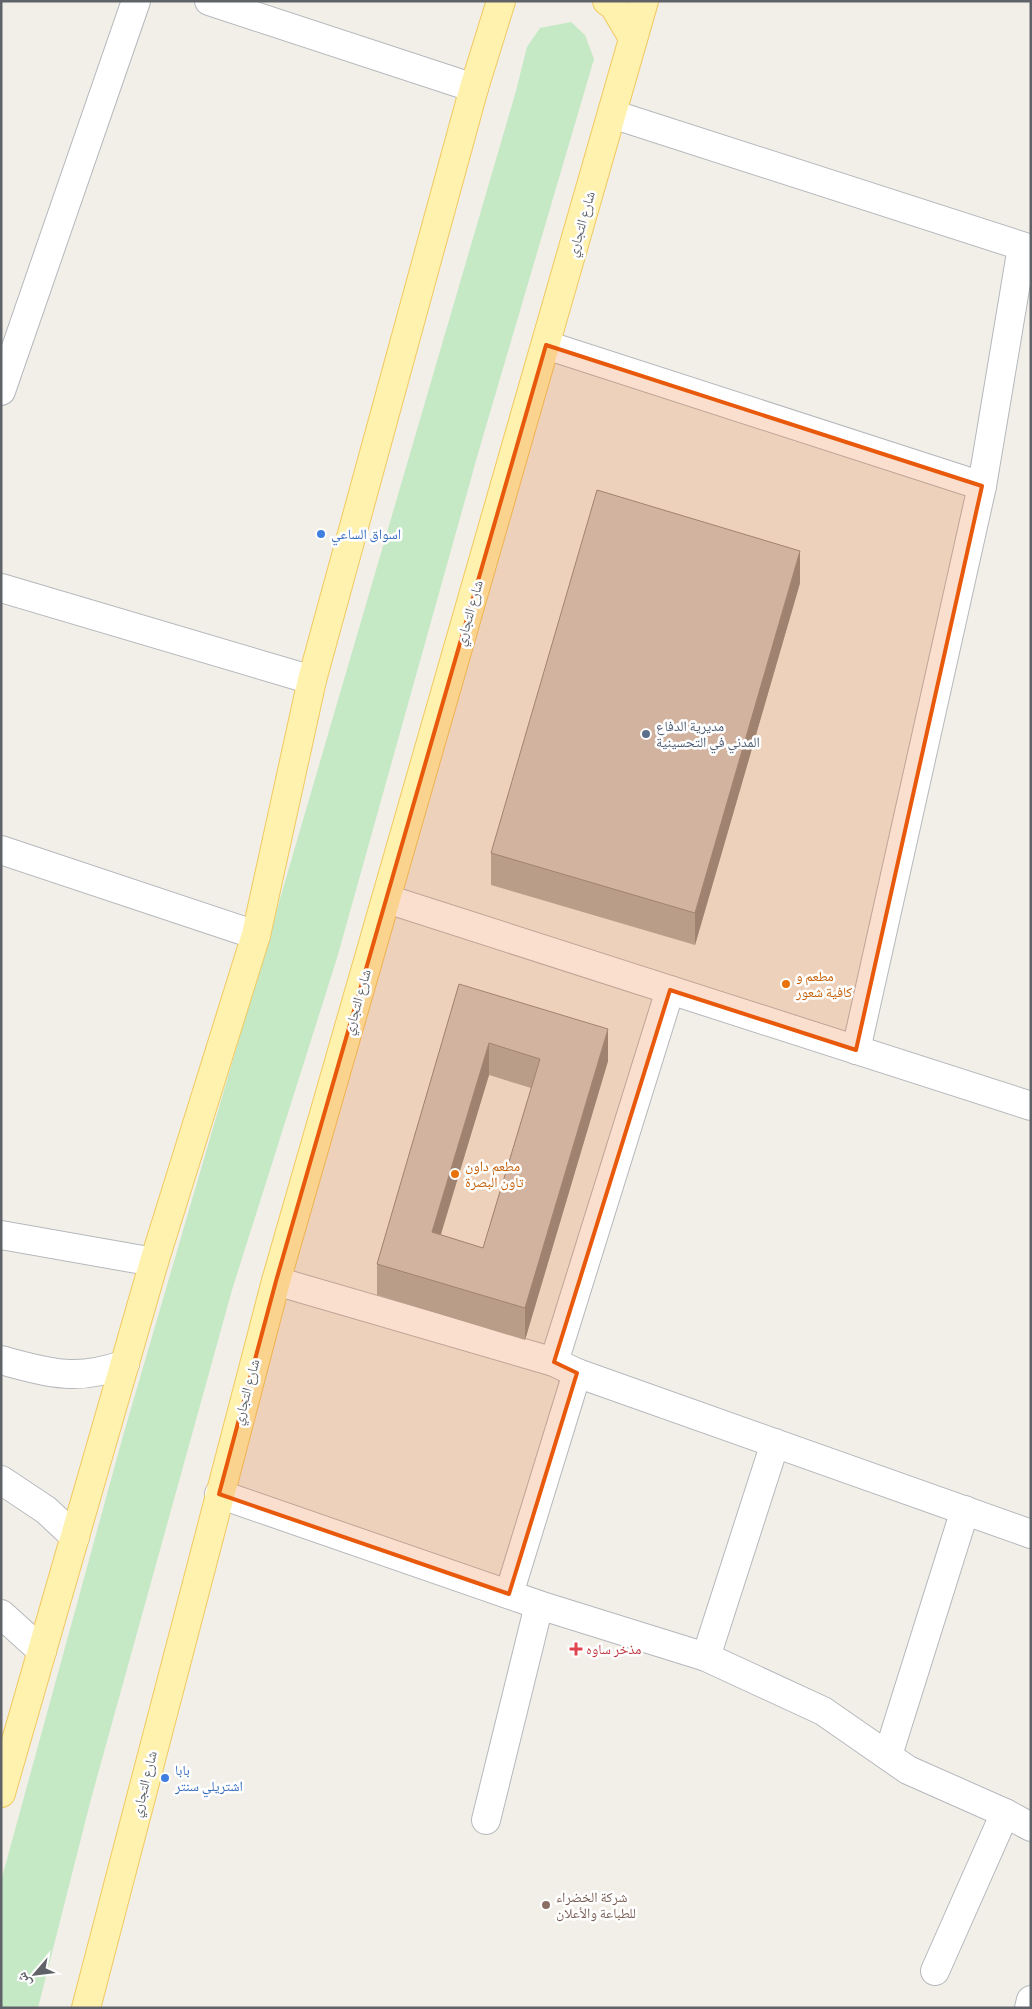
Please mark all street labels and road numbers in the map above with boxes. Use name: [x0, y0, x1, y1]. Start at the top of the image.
street label: شارع التجاري: [562, 189, 601, 260]
street label: شارع التجاري: [450, 578, 489, 649]
street label: شارع التجاري: [338, 967, 377, 1038]
street label: شارع التجاري: [228, 1357, 266, 1428]
street label: شارع التجاري: [126, 1749, 163, 1820]

